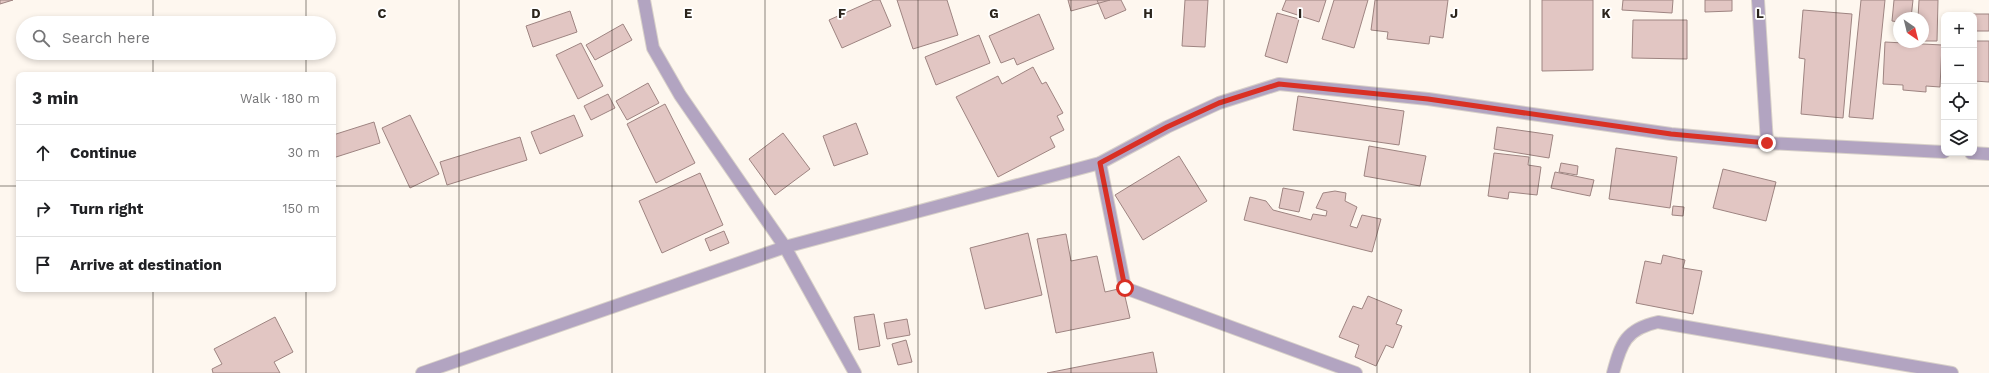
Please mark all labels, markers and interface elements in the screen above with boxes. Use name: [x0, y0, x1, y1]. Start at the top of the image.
text: C: [378, 6, 387, 21]
text: D: [531, 6, 541, 21]
text: E: [684, 6, 692, 21]
text: F: [838, 6, 846, 21]
text: G: [989, 6, 999, 21]
text: H: [1143, 6, 1153, 21]
text: I: [1298, 6, 1302, 21]
text: J: [1450, 6, 1458, 21]
text: K: [1601, 6, 1611, 21]
text: L: [1756, 6, 1764, 21]
north arrow: [1893, 12, 1929, 48]
map controls: [1941, 12, 1977, 156]
button: +: [1941, 12, 1977, 48]
search box: [16, 16, 336, 60]
icon: search: [30, 27, 52, 49]
text: Search here: [62, 29, 150, 47]
button: −: [1941, 48, 1977, 84]
button: locate: [1941, 84, 1977, 120]
text: 3 min: [32, 88, 78, 108]
text: Walk · 180 m: [240, 91, 320, 106]
button: layers: [1941, 120, 1977, 156]
route end: [1758, 134, 1776, 152]
icon: ahead: [32, 142, 54, 164]
text: Continue: [70, 144, 137, 162]
text: 30 m: [288, 145, 320, 160]
icon: right: [32, 198, 54, 220]
text: Turn right: [70, 200, 143, 218]
text: 150 m: [282, 201, 320, 216]
icon: arrive: [32, 254, 54, 276]
text: Arrive at destination: [70, 256, 222, 274]
route start: [1116, 279, 1134, 297]

